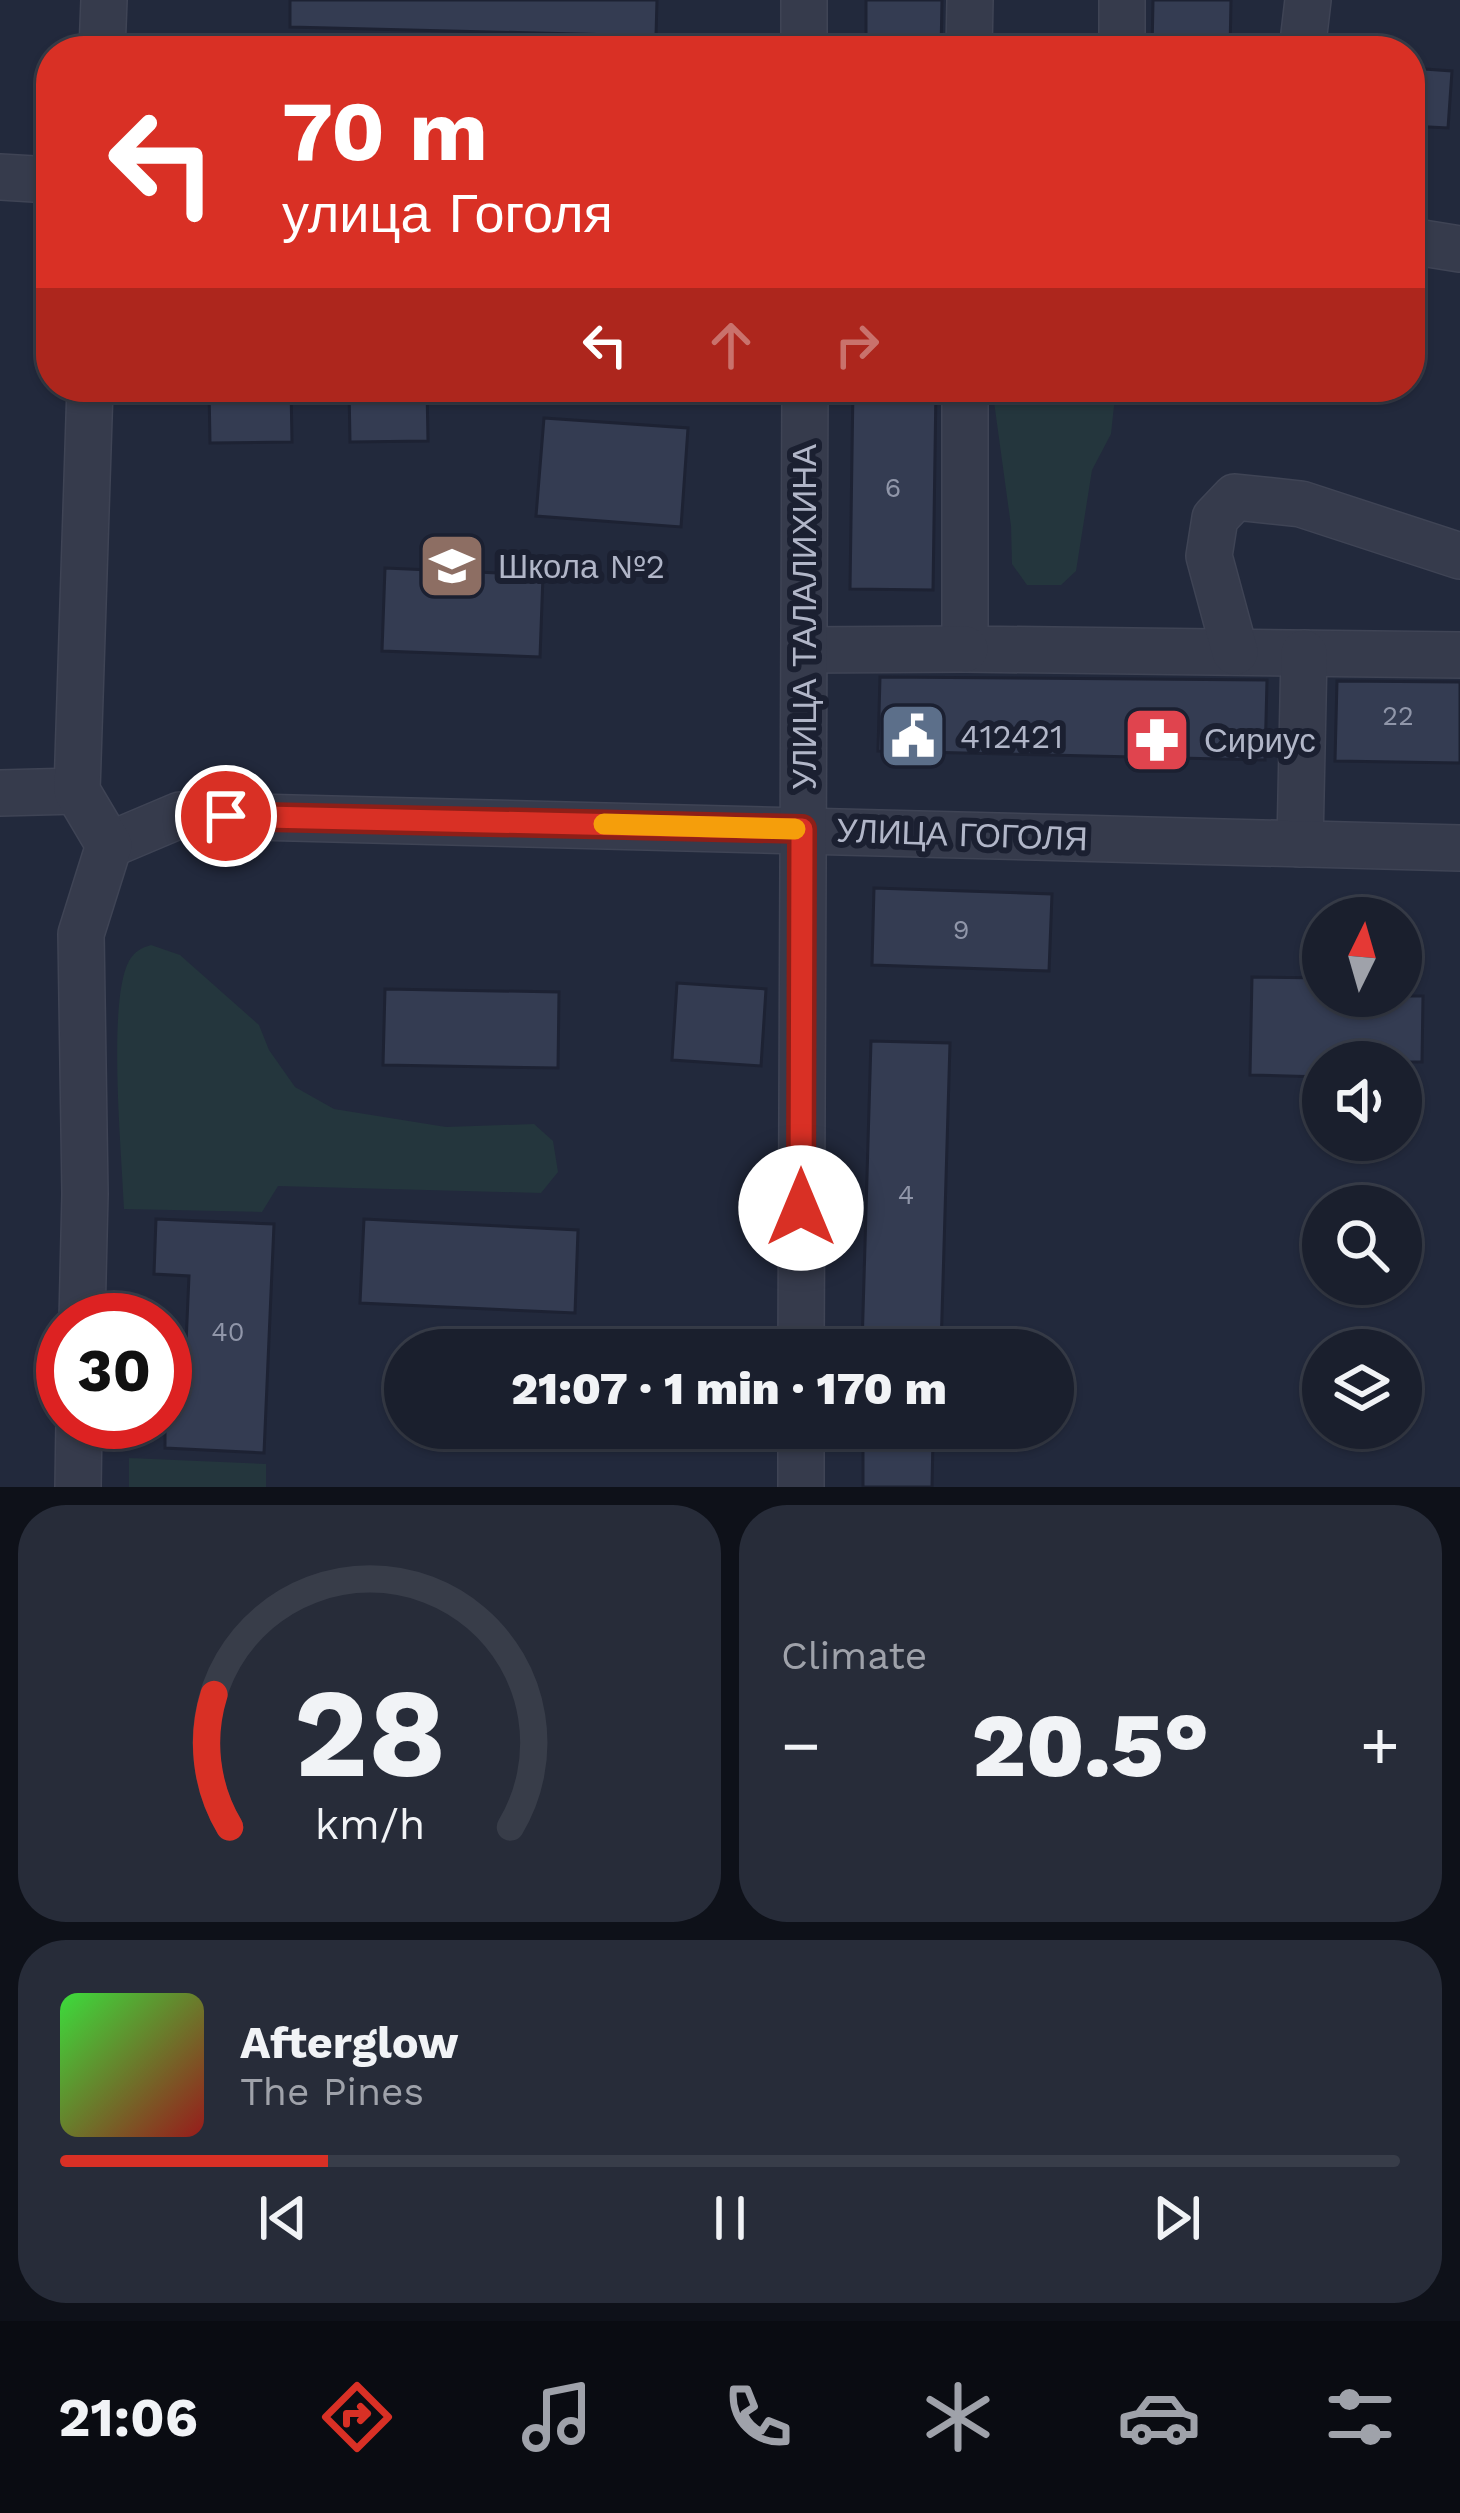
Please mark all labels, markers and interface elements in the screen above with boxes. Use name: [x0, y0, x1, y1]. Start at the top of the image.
text: 70 m: [282, 82, 488, 180]
icon: left: [84, 84, 240, 240]
text: улица Гоголя: [282, 182, 613, 245]
icon: left: [572, 312, 638, 378]
icon: ahead: [698, 312, 764, 378]
icon: right: [824, 312, 890, 378]
street label: УЛИЦА ТАЛАЛИХИНА: [785, 444, 824, 790]
house number: 6: [885, 472, 901, 504]
school or university icon: Школа №2: [417, 531, 487, 601]
place label: Школа №2: [498, 547, 665, 586]
house number: 22: [1382, 700, 1414, 732]
public building icon: 412421: [878, 701, 948, 771]
pharmacy icon: Сириус: [1122, 705, 1192, 775]
place label: 412421: [960, 717, 1063, 756]
place label: Сириус: [1204, 721, 1316, 760]
pin: [175, 765, 277, 867]
icon: arrive: [193, 783, 259, 849]
street label: УЛИЦА ГОГОЛЯ: [836, 811, 1088, 858]
north arrow: [1302, 897, 1422, 1017]
map controls: [1302, 897, 1422, 1449]
house number: 9: [953, 914, 969, 946]
button: sound: [1302, 1041, 1422, 1161]
position arrow: [738, 1145, 864, 1271]
house number: 4: [898, 1179, 914, 1211]
button: search: [1302, 1185, 1422, 1305]
speed limit sign: 30: [36, 1293, 192, 1449]
house number: 40: [211, 1316, 245, 1348]
button: layers: [1302, 1329, 1422, 1449]
text: 21:07 · 1 min · 170 m: [511, 1362, 947, 1415]
text: Climate: [781, 1633, 927, 1678]
text: 28: [293, 1660, 446, 1806]
text: 20.5°: [972, 1692, 1209, 1798]
text: −: [781, 1707, 821, 1784]
text: +: [1360, 1707, 1400, 1784]
text: km/h: [314, 1798, 425, 1848]
text: Afterglow: [240, 2016, 459, 2069]
text: The Pines: [240, 2069, 424, 2114]
icon: previous: [250, 2185, 316, 2251]
icon: pause: [697, 2185, 763, 2251]
icon: next: [1144, 2185, 1210, 2251]
icon: directions: [315, 2375, 399, 2459]
icon: music: [515, 2375, 599, 2459]
icon: phone: [716, 2375, 800, 2459]
icon: climate: [916, 2375, 1000, 2459]
icon: car: [1117, 2375, 1201, 2459]
icon: filters: [1318, 2375, 1402, 2459]
text: 21:06: [58, 2386, 198, 2449]

